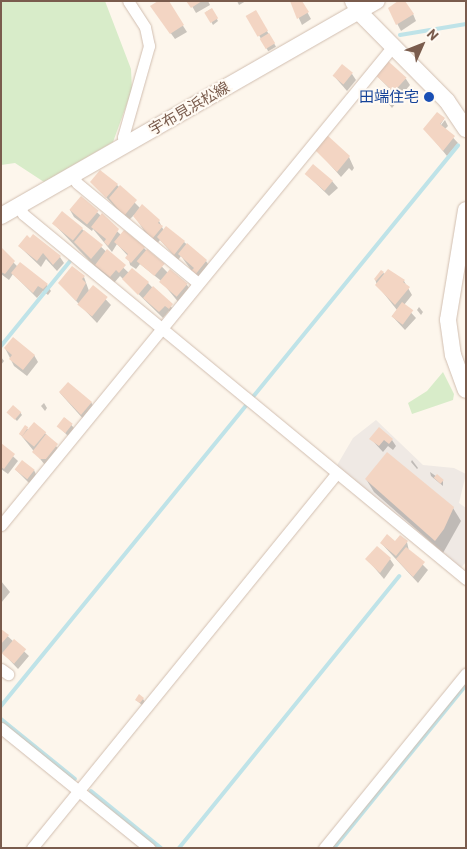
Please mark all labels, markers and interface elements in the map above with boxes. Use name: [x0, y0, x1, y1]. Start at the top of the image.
north arrow: [397, 20, 447, 70]
text: N: [424, 25, 442, 43]
street label: 宇布見浜松線: [146, 78, 232, 138]
place label: 田端住宅: [359, 88, 419, 106]
marker: 田端住宅: [423, 91, 435, 103]

